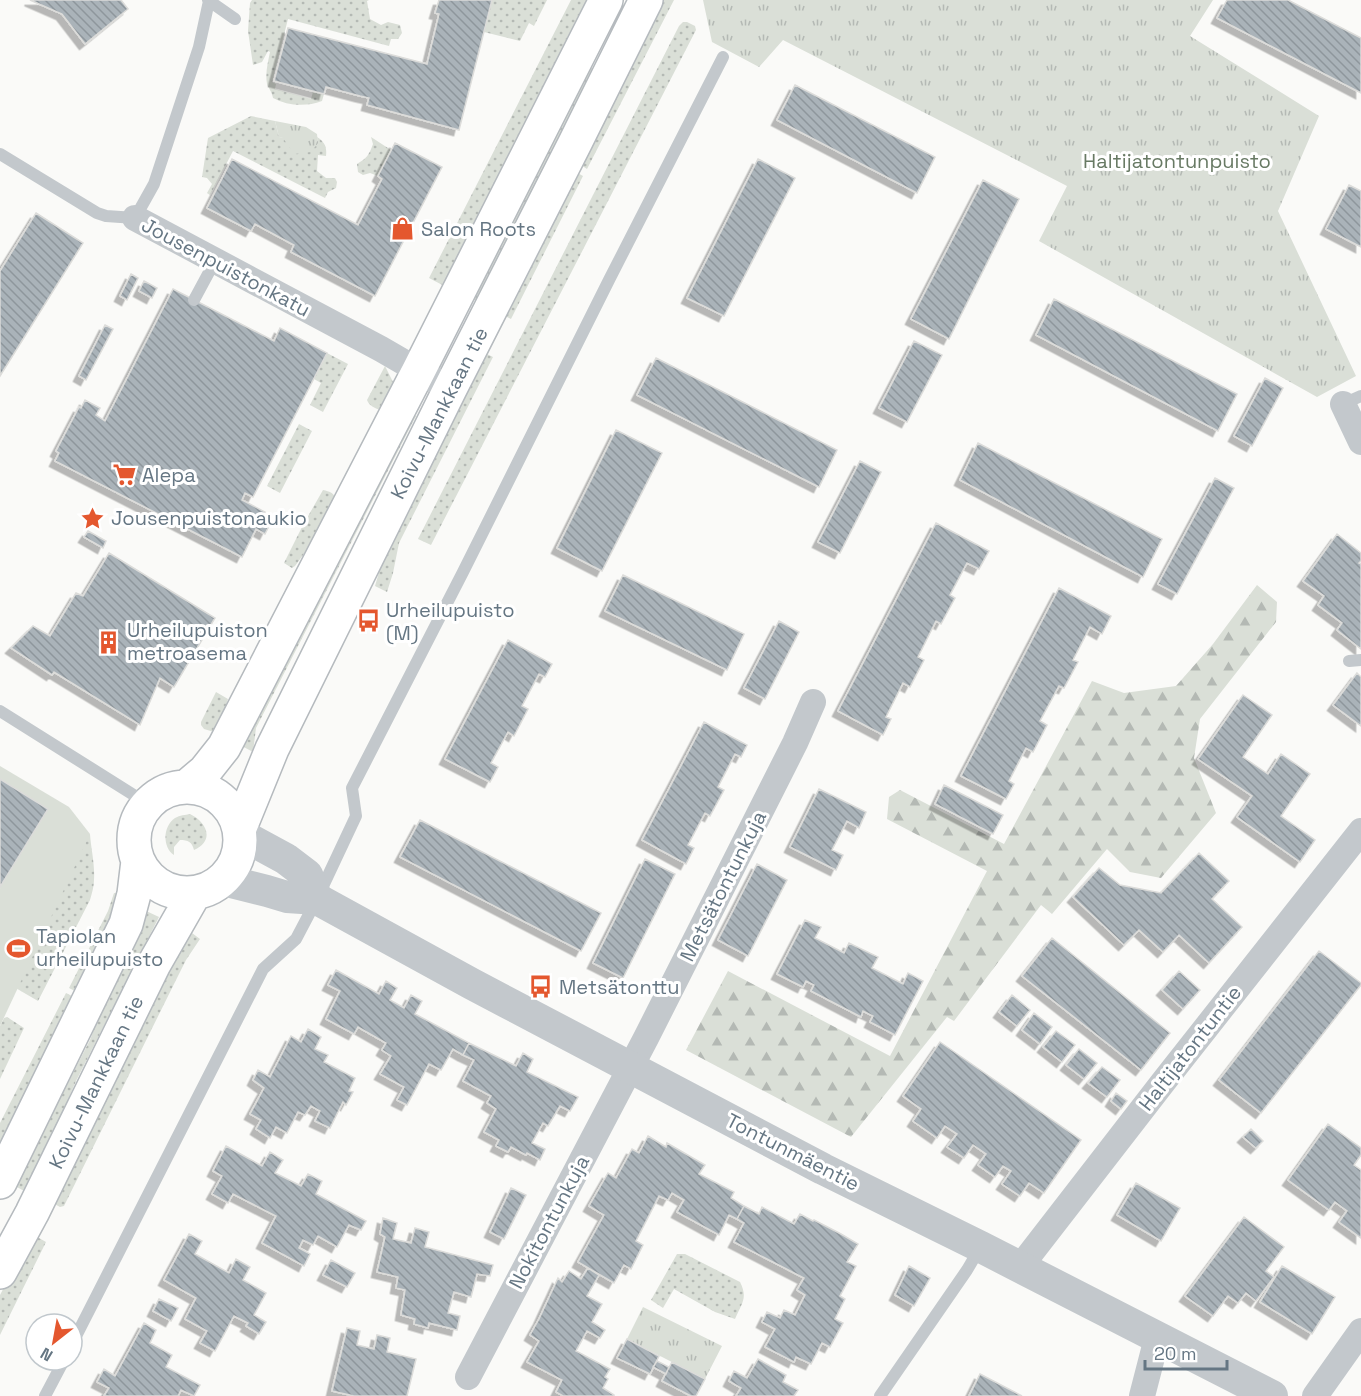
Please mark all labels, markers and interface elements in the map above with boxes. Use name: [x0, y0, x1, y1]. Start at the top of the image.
park label: Haltijatontunpuisto: [1083, 148, 1271, 174]
street label: Jousenpuistonkatu: [137, 212, 315, 322]
shop icon: Salon Roots: [390, 216, 416, 242]
place label: Salon Roots: [421, 216, 536, 242]
street label: Koivu-Mankkaan tie: [384, 323, 494, 503]
supermarket icon: Alepa: [111, 462, 137, 488]
place label: Alepa: [142, 462, 196, 488]
place icon: Jousenpuistonaukio: [80, 505, 106, 531]
place label: Jousenpuistonaukio: [111, 505, 307, 531]
place label: Urheilupuisto (M): [386, 597, 515, 646]
bus stop icon: Urheilupuisto (M): [355, 608, 381, 634]
place label: Urheilupuiston metroasema: [127, 617, 268, 666]
building icon: Urheilupuiston metroasema: [96, 629, 122, 655]
street label: Metsätontunkuja: [674, 806, 772, 966]
place label: Tapiolan urheilupuisto: [36, 923, 163, 972]
sports icon: Tapiolan urheilupuisto: [5, 935, 31, 961]
bus stop icon: Metsätonttu: [528, 974, 554, 1000]
place label: Metsätonttu: [559, 974, 680, 1000]
street label: Haltijatontuntie: [1133, 980, 1247, 1116]
street label: Koivu-Mankkaan tie: [43, 991, 149, 1173]
street label: Tontunmäentie: [722, 1107, 864, 1197]
street label: Nokitontunkuja: [503, 1151, 595, 1293]
north arrow: [24, 1312, 84, 1372]
scale bar: [1145, 1333, 1228, 1371]
text: 20 m: [1154, 1342, 1197, 1365]
text: N: [37, 1343, 57, 1366]

